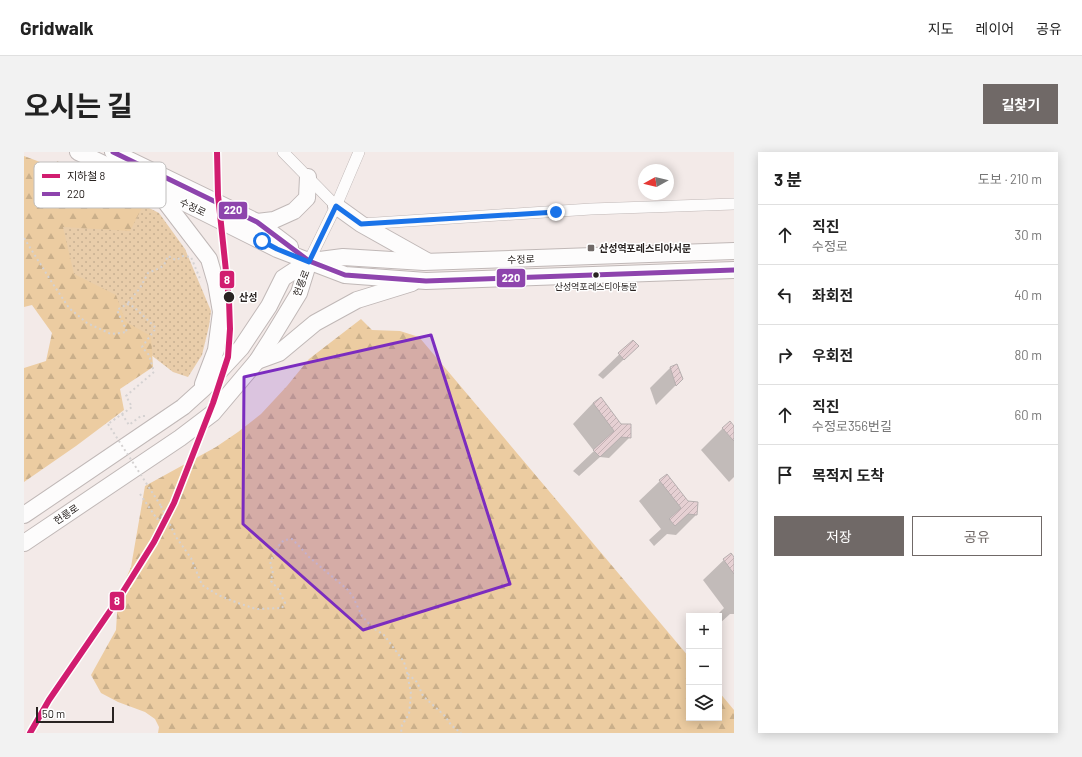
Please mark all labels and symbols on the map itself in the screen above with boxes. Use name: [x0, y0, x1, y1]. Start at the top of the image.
legend: [34, 162, 166, 208]
north arrow: [638, 164, 674, 200]
text: 지하철 8: [67, 169, 106, 182]
text: 220: [67, 187, 85, 200]
street label: 수정로: [178, 196, 208, 218]
line badge: 220: [218, 201, 248, 220]
text: 220: [224, 203, 242, 216]
route end: [547, 203, 565, 221]
route start: [253, 232, 271, 250]
place label: 산성역포레스티아서문: [599, 242, 691, 254]
marker: 산성역포레스티아서문: [586, 243, 596, 253]
street label: 수정로: [507, 253, 535, 265]
street label: 헌릉로: [290, 268, 312, 298]
line badge: 220: [496, 268, 526, 288]
line badge: 8: [219, 270, 235, 289]
marker: 산성역포레스티아동문: [591, 270, 601, 280]
text: 220: [502, 271, 520, 284]
text: 8: [224, 273, 230, 286]
place label: 산성역포레스티아동문: [555, 281, 637, 292]
marker: 산성: [222, 290, 236, 304]
place label: 산성: [239, 291, 257, 303]
street label: 헌릉로: [51, 501, 81, 527]
line badge: 8: [109, 591, 125, 611]
text: 8: [114, 594, 120, 607]
scale bar: [36, 705, 114, 724]

